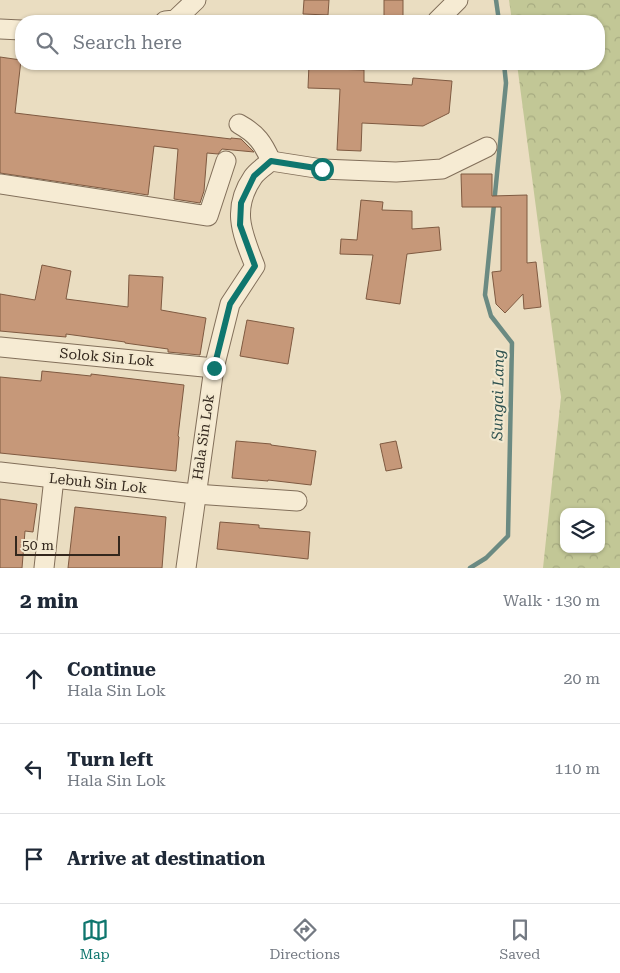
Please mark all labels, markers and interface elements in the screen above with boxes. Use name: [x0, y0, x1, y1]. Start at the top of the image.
search box: [15, 15, 605, 70]
icon: search: [33, 29, 61, 57]
text: Search here: [73, 31, 182, 54]
route start: [311, 158, 334, 181]
street label: Solok Sin Lok: [59, 345, 155, 369]
water label: Sungai Lang: [488, 349, 508, 442]
route end: [203, 357, 226, 380]
street label: Hala Sin Lok: [189, 393, 217, 481]
street label: Lebuh Sin Lok: [48, 470, 148, 496]
map controls: [560, 508, 605, 553]
button: layers: [560, 508, 605, 553]
scale bar: [15, 533, 120, 556]
text: 50 m: [22, 537, 54, 553]
text: 2 min: [20, 589, 78, 613]
text: Walk · 130 m: [503, 591, 600, 610]
text: Continue: [67, 658, 156, 681]
icon: ahead: [20, 665, 48, 693]
text: 20 m: [563, 669, 600, 688]
text: Hala Sin Lok: [67, 681, 166, 700]
text: Turn left: [67, 748, 153, 771]
icon: left: [20, 755, 48, 783]
text: 110 m: [554, 759, 600, 778]
text: Hala Sin Lok: [67, 771, 166, 790]
icon: arrive: [20, 845, 48, 873]
text: Arrive at destination: [67, 847, 265, 870]
tab: Map: [80, 916, 110, 962]
tab: Directions: [269, 916, 340, 962]
tab: Saved: [500, 916, 540, 962]

